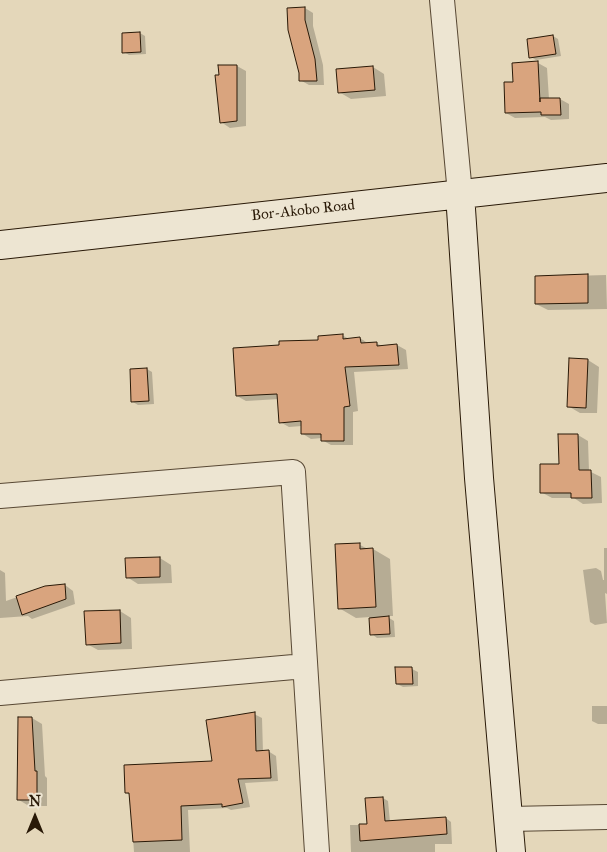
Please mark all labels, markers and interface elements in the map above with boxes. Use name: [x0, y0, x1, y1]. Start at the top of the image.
street label: Bor-Akobo Road: [250, 197, 356, 225]
north arrow: [10, 792, 60, 842]
text: N: [29, 793, 41, 810]

